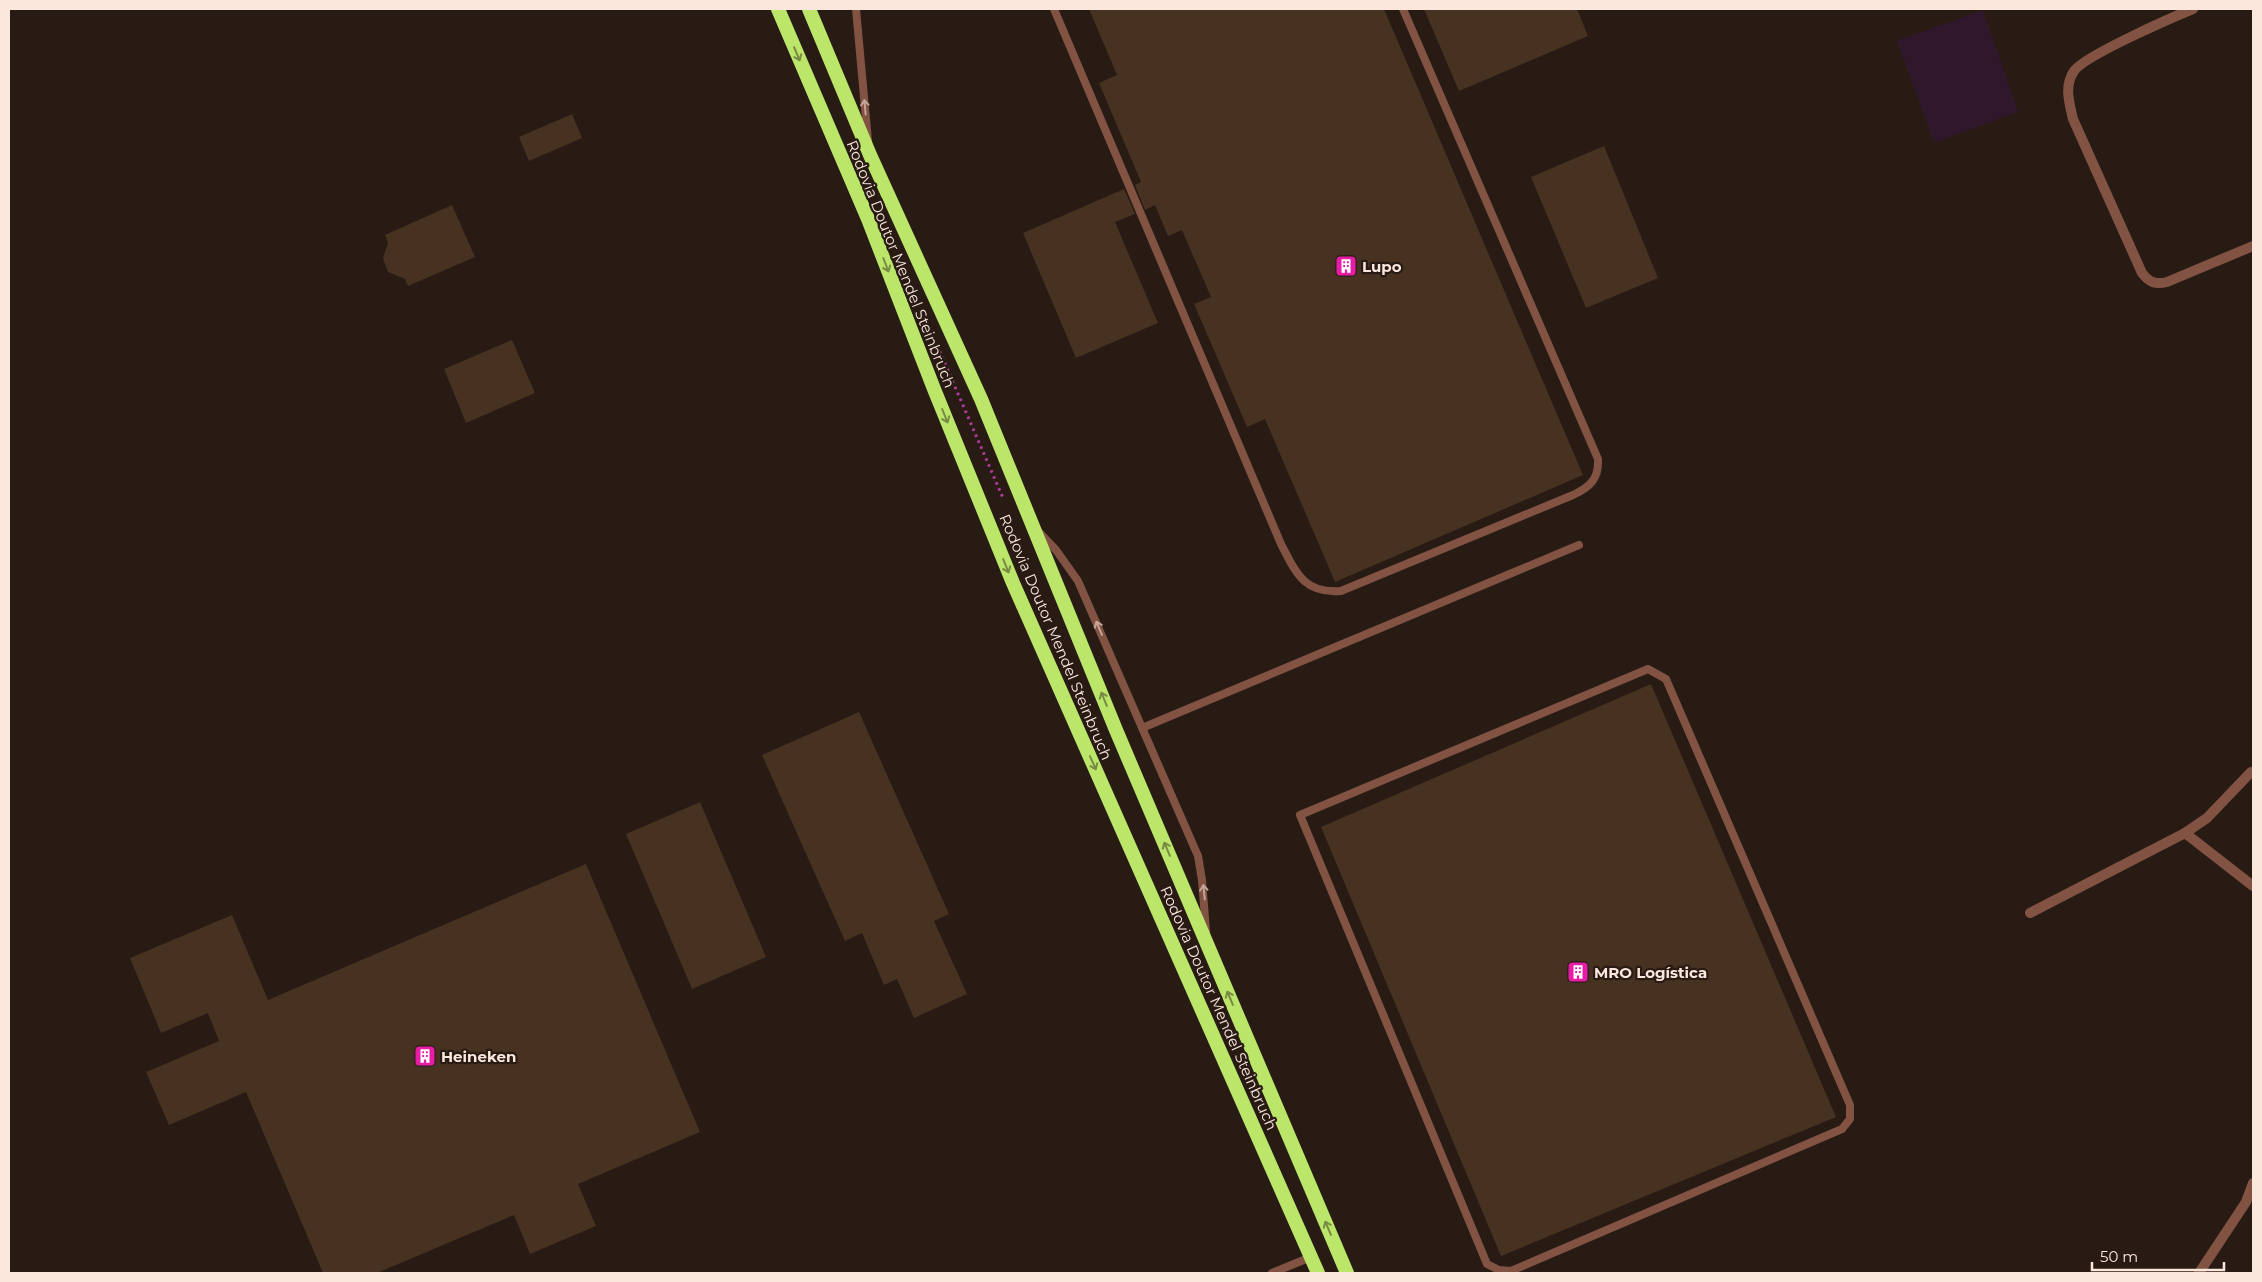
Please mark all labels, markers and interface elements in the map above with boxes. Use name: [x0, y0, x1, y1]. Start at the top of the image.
one-way arrow: [793, 46, 803, 61]
one-way arrow: [860, 99, 870, 115]
street label: Rodovia Doutor Mendel Steinbruch: [842, 137, 960, 391]
building icon: Lupo: [1334, 254, 1358, 278]
one-way arrow: [882, 256, 891, 272]
place label: Lupo: [1362, 257, 1402, 276]
one-way arrow: [941, 408, 950, 423]
street label: Rodovia Doutor Mendel Steinbruch: [995, 511, 1117, 763]
one-way arrow: [1002, 558, 1012, 573]
one-way arrow: [1093, 621, 1103, 636]
one-way arrow: [1098, 692, 1108, 707]
one-way arrow: [1088, 755, 1098, 770]
one-way arrow: [1161, 842, 1171, 857]
street label: Rodovia Doutor Mendel Steinbruch: [1156, 883, 1282, 1133]
one-way arrow: [1199, 884, 1209, 900]
building icon: MRO Logística: [1566, 960, 1590, 984]
place label: MRO Logística: [1594, 963, 1707, 982]
one-way arrow: [1225, 991, 1235, 1006]
building icon: Heineken: [413, 1044, 437, 1068]
place label: Heineken: [441, 1047, 516, 1066]
one-way arrow: [1323, 1221, 1333, 1236]
scale bar: [2092, 1240, 2224, 1272]
text: 50 m: [2100, 1247, 2138, 1266]

